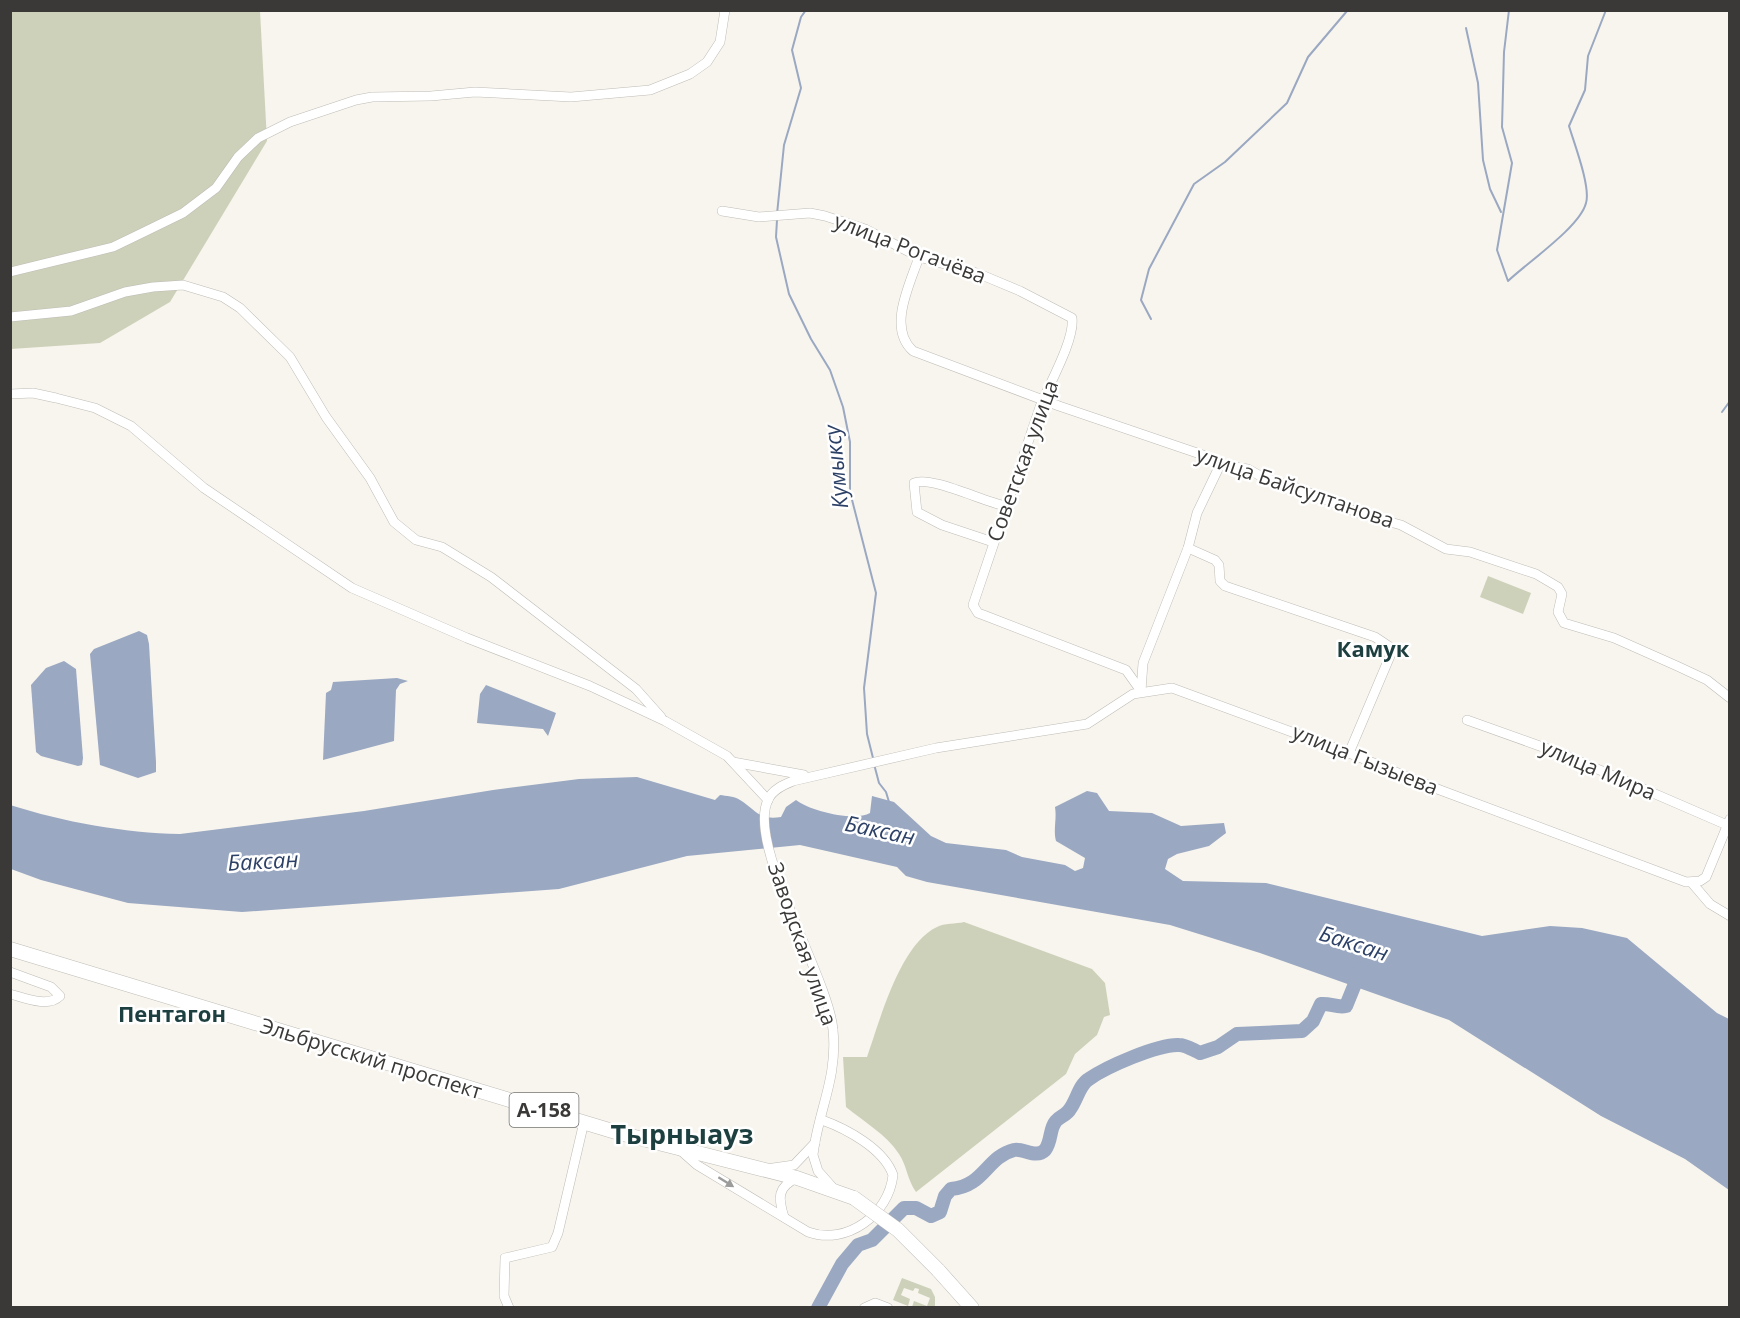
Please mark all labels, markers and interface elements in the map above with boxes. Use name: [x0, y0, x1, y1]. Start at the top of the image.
street label: улица Рогачёва: [830, 206, 990, 290]
street label: Советская улица: [980, 376, 1064, 545]
water label: Кумыксу: [815, 422, 854, 511]
street label: улица Байсултанова: [1193, 440, 1398, 534]
district label: Камук: [1337, 633, 1410, 663]
street label: улица Гызыева: [1288, 717, 1442, 801]
street label: улица Мира: [1536, 732, 1660, 806]
water label: Баксан: [842, 807, 918, 851]
water label: Баксан: [227, 843, 299, 877]
street label: Заводская улица: [762, 858, 844, 1029]
water label: Баксан: [1316, 917, 1393, 967]
district label: Пентагон: [118, 998, 226, 1028]
street label: Эльбрусский проспект: [257, 1011, 486, 1105]
road number: А-158: [510, 1093, 578, 1127]
district label: Тырныауз: [610, 1115, 754, 1152]
one-way arrow: [718, 1177, 734, 1188]

